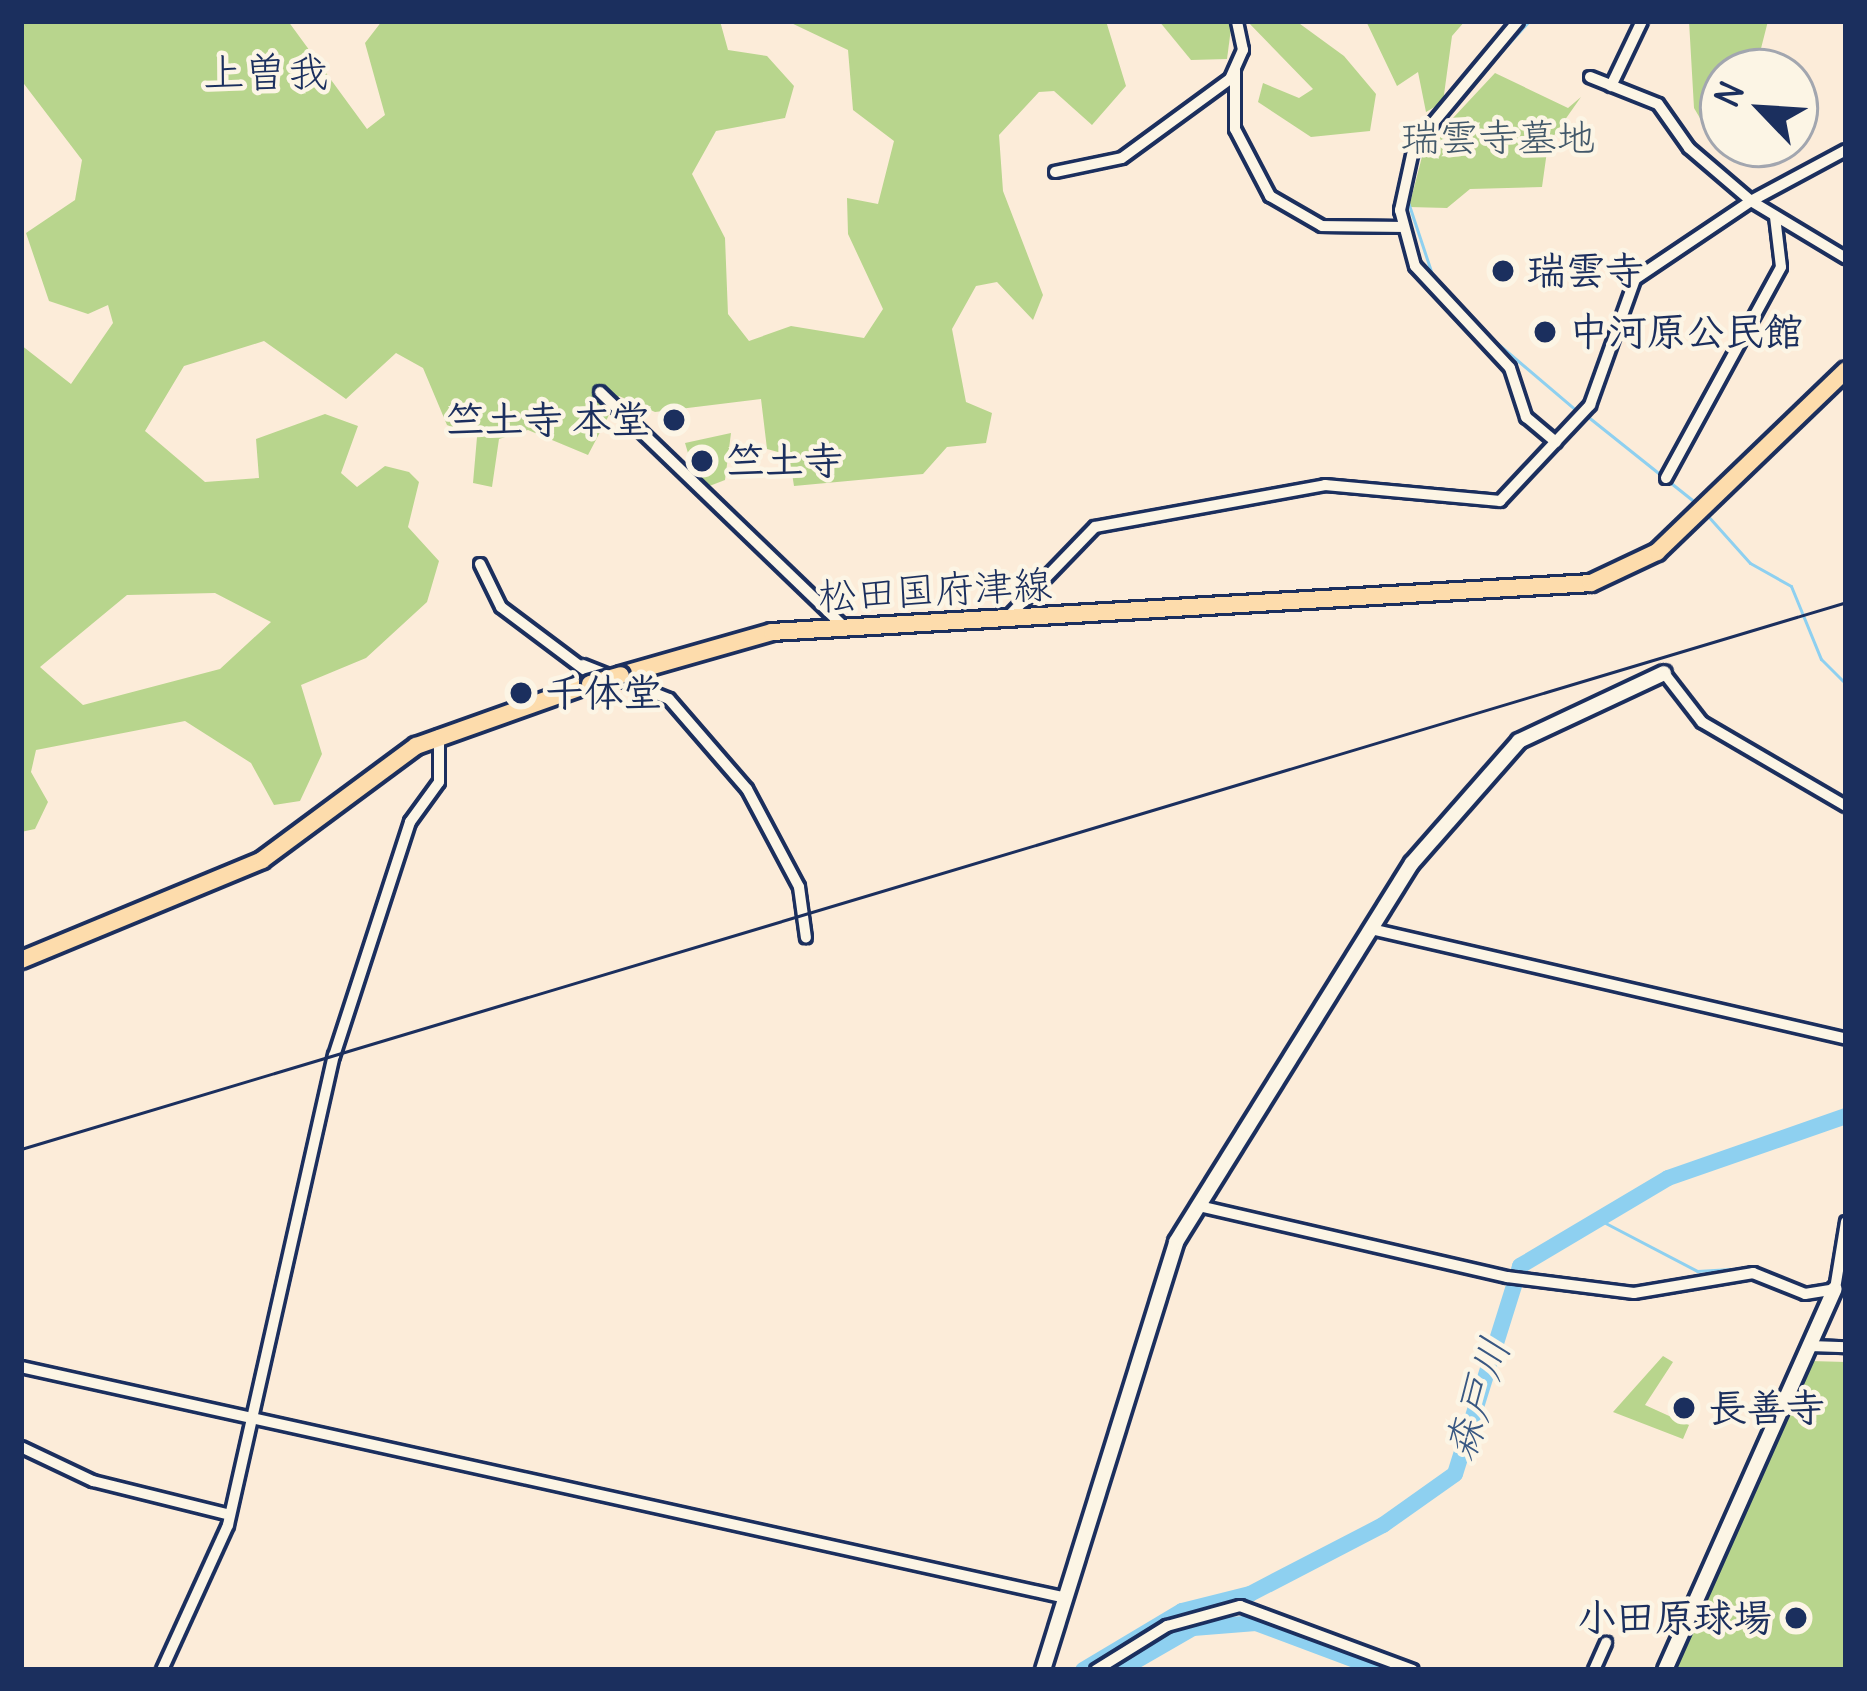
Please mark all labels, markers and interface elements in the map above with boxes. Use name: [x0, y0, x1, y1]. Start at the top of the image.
district label: 上曽我: [203, 47, 329, 97]
north arrow: [1699, 48, 1819, 168]
text: N: [1705, 75, 1753, 113]
park label: 瑞雲寺墓地: [1401, 115, 1595, 161]
place label: 瑞雲寺: [1527, 248, 1644, 294]
marker: 瑞雲寺: [1490, 258, 1516, 284]
place label: 中河原公民館: [1569, 309, 1803, 355]
marker: 中河原公民館: [1532, 319, 1558, 345]
place label: 竺土寺 本堂: [446, 397, 650, 443]
marker: 竺土寺 本堂: [661, 407, 687, 433]
place label: 竺土寺: [726, 438, 843, 484]
marker: 竺土寺: [689, 448, 715, 474]
street label: 松田国府津線: [817, 562, 1053, 620]
place label: 千体堂: [545, 670, 662, 716]
marker: 千体堂: [508, 680, 534, 706]
water label: 森戸川: [1434, 1331, 1520, 1467]
place label: 長善寺: [1708, 1385, 1825, 1431]
marker: 長善寺: [1671, 1395, 1697, 1421]
place label: 小田原球場: [1577, 1595, 1772, 1641]
marker: 小田原球場: [1783, 1605, 1809, 1631]

